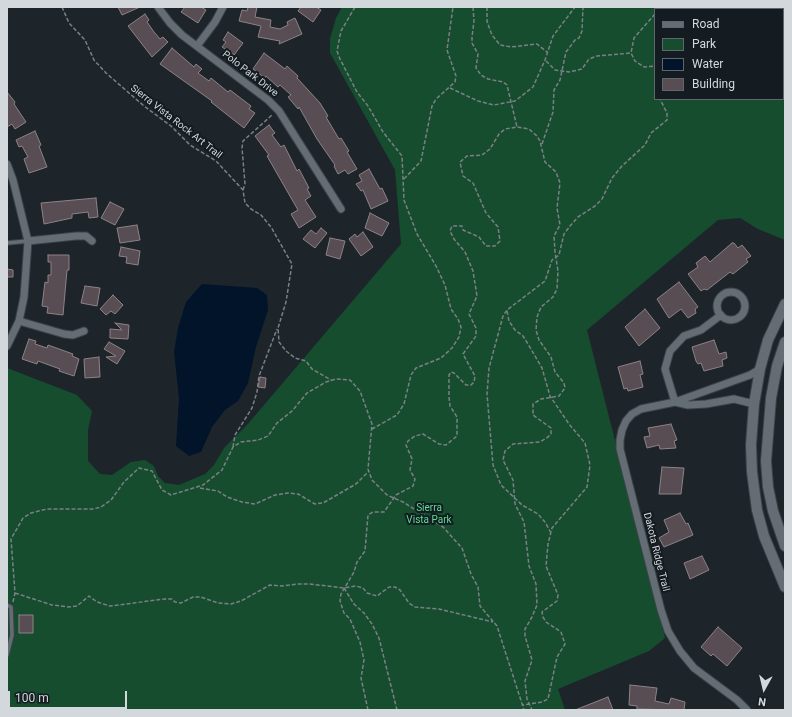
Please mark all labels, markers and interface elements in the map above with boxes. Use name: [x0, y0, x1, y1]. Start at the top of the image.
legend: [654, 8, 784, 100]
text: Road: [692, 17, 720, 31]
text: Park: [692, 37, 716, 51]
street label: Polo Park Drive: [220, 48, 280, 100]
text: Water: [692, 57, 723, 71]
text: Building: [692, 77, 735, 91]
street label: Sierra Vista Rock Art Trail: [128, 82, 224, 162]
park label: Sierra Vista Park: [406, 502, 452, 526]
street label: Dakota Ridge Trail: [640, 511, 672, 593]
north arrow: [744, 669, 784, 709]
scale bar: [10, 683, 129, 709]
text: 100 m: [15, 691, 49, 705]
text: N: [758, 694, 767, 708]

